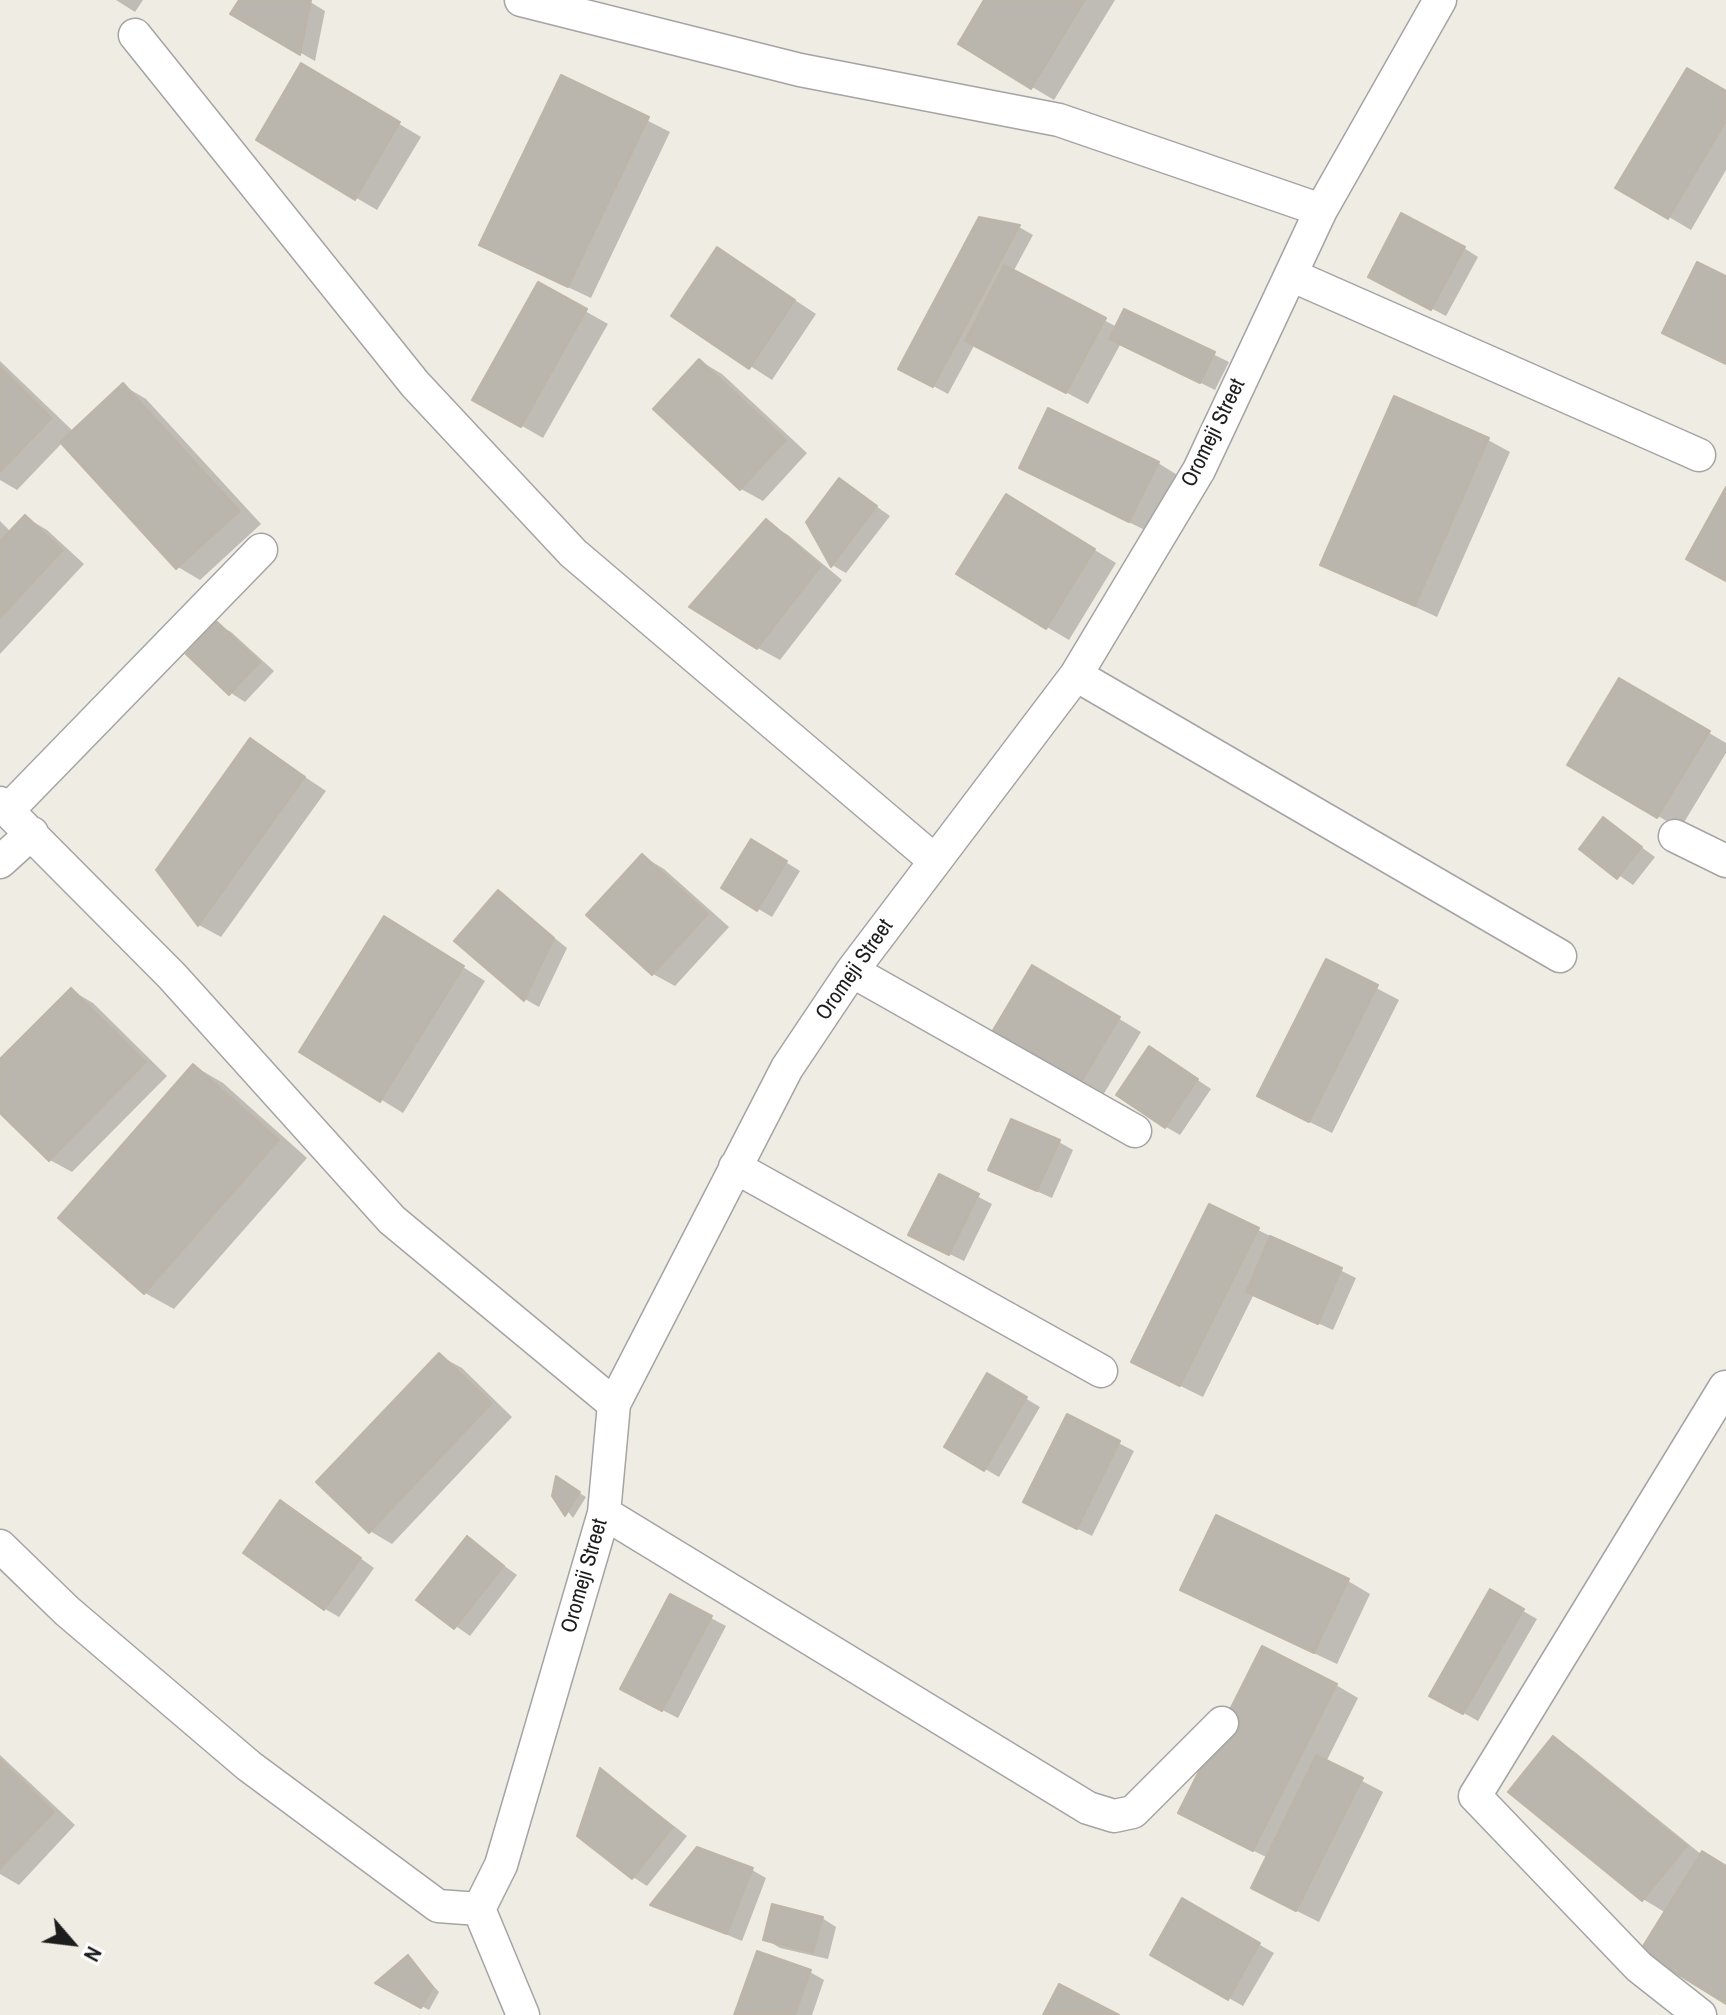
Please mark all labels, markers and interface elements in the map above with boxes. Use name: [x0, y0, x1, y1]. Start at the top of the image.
street label: Oromeji Street: [1176, 374, 1252, 492]
street label: Oromeji Street: [811, 914, 899, 1026]
street label: Oromeji Street: [556, 1516, 614, 1636]
north arrow: [32, 1903, 112, 1983]
text: N: [77, 1941, 109, 1967]

